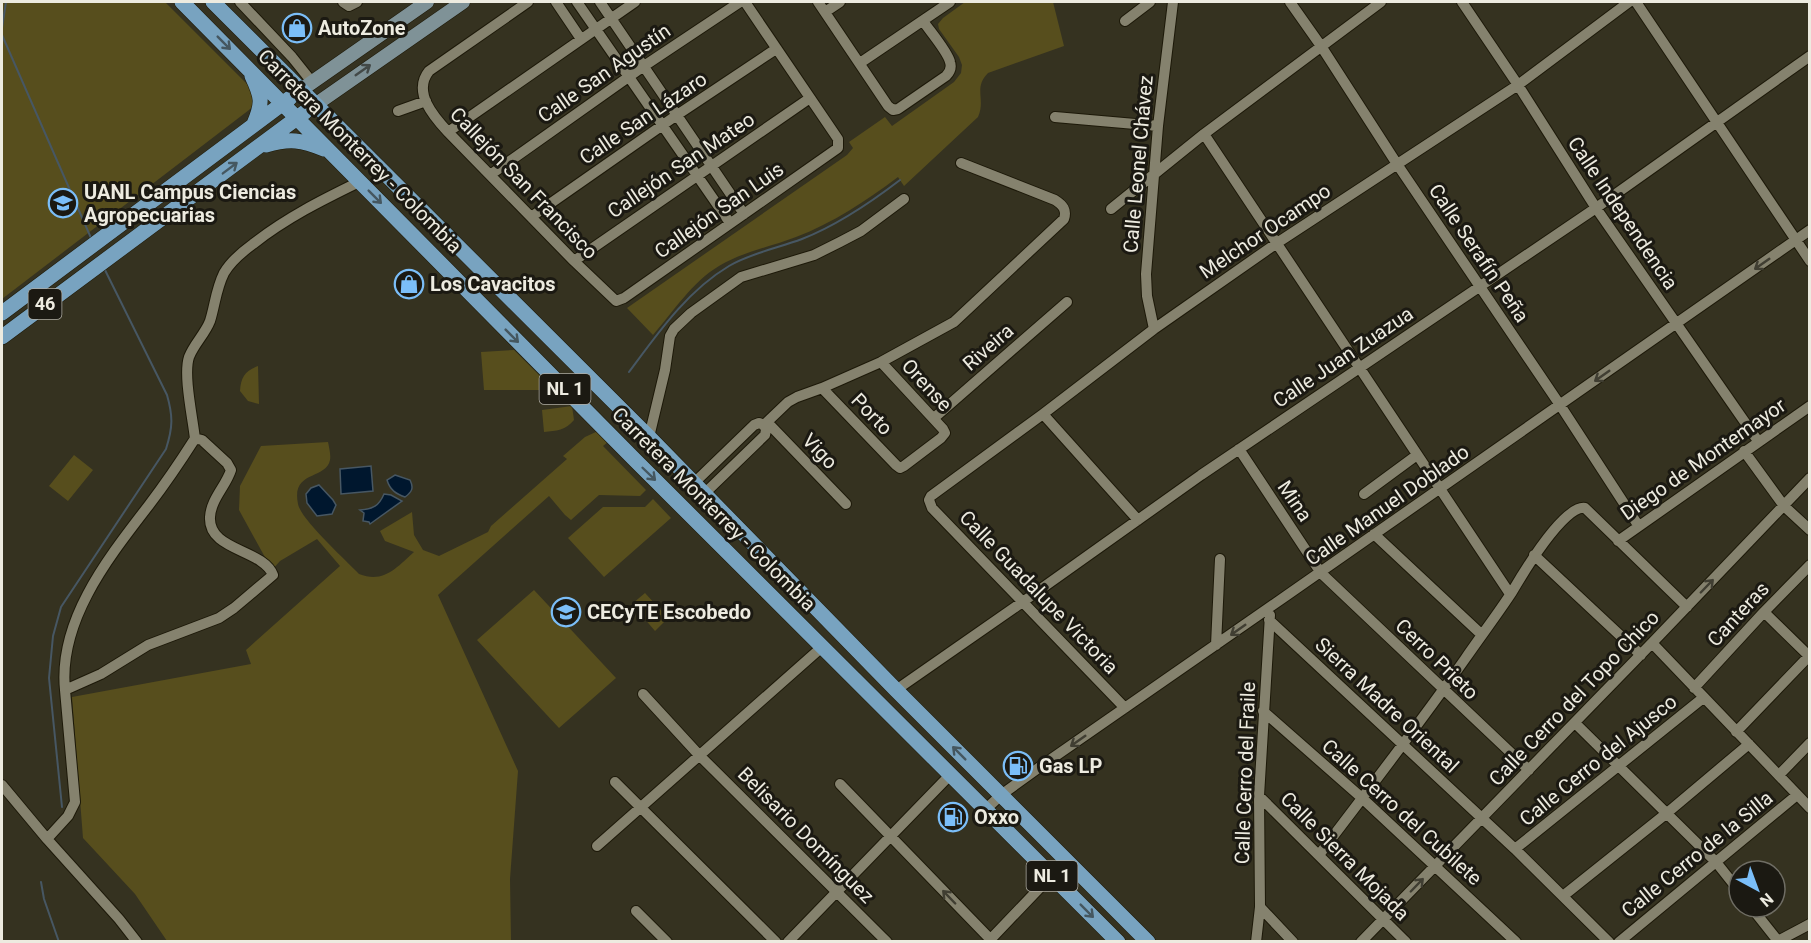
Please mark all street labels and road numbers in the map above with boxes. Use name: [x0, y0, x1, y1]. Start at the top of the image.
street label: Calle San Agustín: [533, 18, 675, 128]
street label: Carretera Monterrey - Colombia: [253, 44, 467, 258]
street label: Calle San Lázaro: [575, 67, 711, 169]
street label: Calle Leonel Chávez: [1118, 74, 1158, 254]
street label: Callejón San Francisco: [445, 102, 603, 264]
street label: Callejón San Mateo: [603, 107, 759, 223]
street label: Calle Independencia: [1563, 132, 1683, 294]
street label: Callejón San Luis: [650, 157, 788, 263]
street label: Melchor Ocampo: [1195, 178, 1335, 284]
street label: Calle Serafín Peña: [1424, 179, 1534, 327]
road number: 46: [28, 289, 62, 319]
street label: Calle Juan Zuazua: [1268, 301, 1418, 413]
street label: Riveira: [958, 318, 1018, 376]
street label: Orense: [897, 354, 957, 416]
road number: NL 1: [540, 374, 590, 404]
street label: Porto: [846, 388, 898, 440]
street label: Diego de Montemayor: [1616, 393, 1790, 525]
street label: Carretera Monterrey - Colombia: [607, 402, 821, 616]
street label: Vigo: [797, 428, 843, 474]
street label: Calle Manuel Doblado: [1301, 439, 1473, 571]
street label: Mina: [1273, 476, 1317, 526]
street label: Calle Guadalupe Victoria: [955, 505, 1123, 679]
street label: Canteras: [1702, 577, 1774, 651]
street label: Calle Cerro del Topo Chico: [1484, 605, 1664, 791]
street label: Cerro Prieto: [1391, 614, 1483, 704]
street label: Sierra Madre Oriental: [1310, 632, 1464, 778]
street label: Calle Cerro del Fraile: [1230, 681, 1260, 865]
street label: Calle Cerro del Ajusco: [1515, 689, 1681, 831]
street label: Calle Cerro del Cubilete: [1317, 734, 1487, 890]
street label: Belisario Domínguez: [733, 762, 879, 908]
street label: Calle Cerro de la Silla: [1617, 786, 1777, 922]
street label: Calle Sierra Mojada: [1276, 787, 1414, 925]
road number: NL 1: [1026, 861, 1078, 891]

